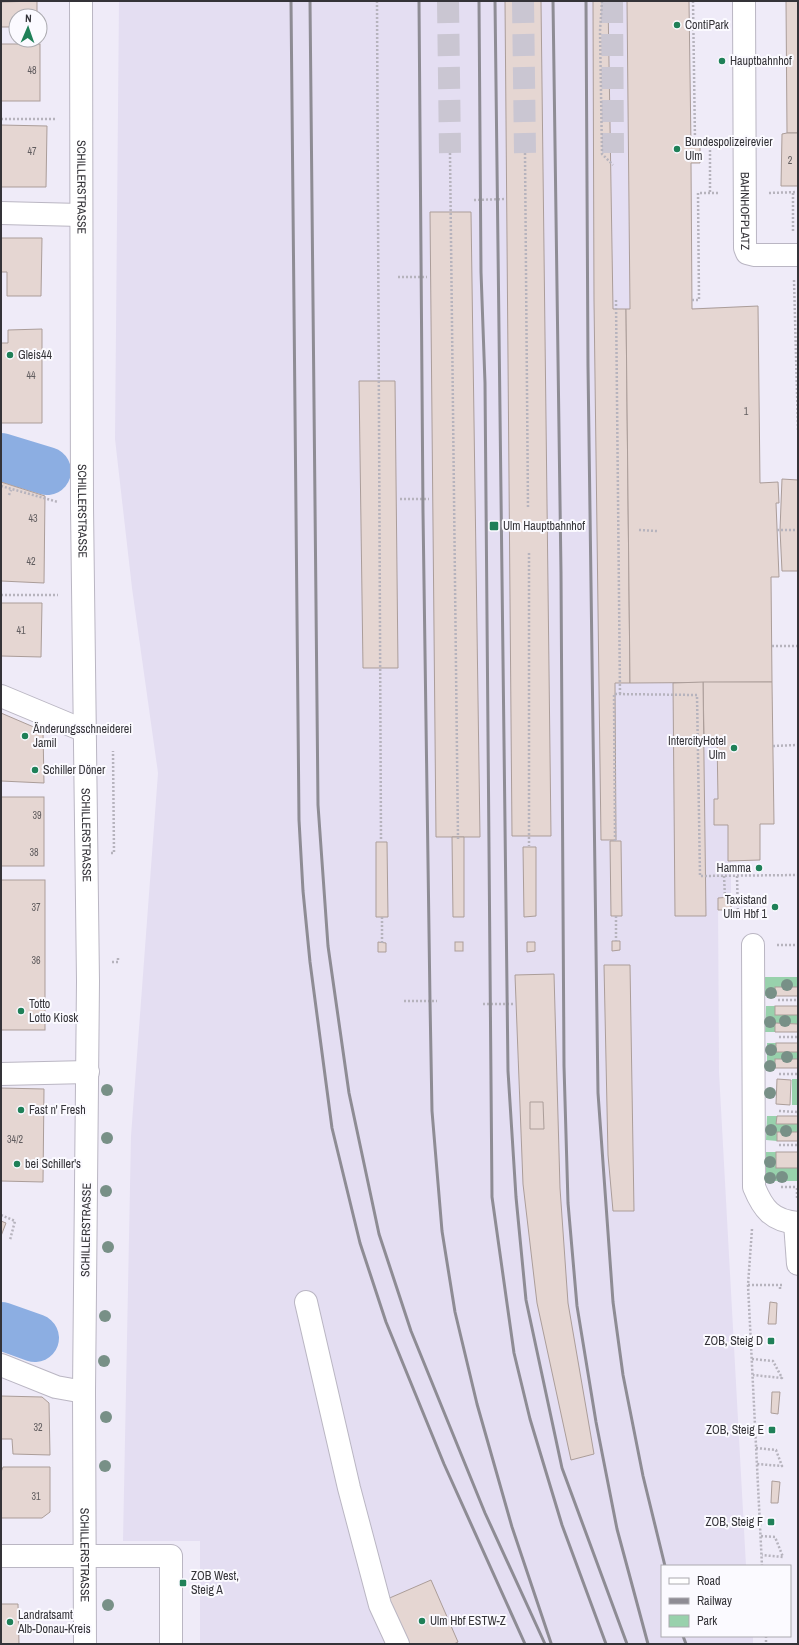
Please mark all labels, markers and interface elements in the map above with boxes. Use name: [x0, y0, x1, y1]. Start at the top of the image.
north arrow: [8, 8, 48, 48]
text: N: [25, 11, 32, 25]
place label: ContiPark: [685, 17, 729, 33]
marker: ContiPark: [672, 20, 682, 30]
place label: Hauptbahnhof: [730, 53, 792, 69]
marker: Hauptbahnhof: [717, 56, 727, 66]
house number: 48: [27, 64, 37, 77]
place label: Bundespolizeirevier Ulm: [685, 134, 773, 164]
street label: SCHILLERSTRASSE: [73, 140, 89, 234]
marker: Bundespolizeirevier Ulm: [672, 144, 682, 154]
house number: 47: [27, 145, 37, 158]
house number: 2: [788, 154, 793, 167]
street label: BAHNHOFPLATZ: [737, 172, 753, 250]
place label: Gleis44: [18, 347, 52, 363]
marker: Gleis44: [5, 350, 15, 360]
house number: 44: [26, 369, 36, 382]
house number: 1: [744, 405, 749, 418]
street label: SCHILLERSTRASSE: [74, 464, 91, 558]
house number: 43: [28, 512, 38, 525]
place label: Ulm Hauptbahnhof: [503, 518, 585, 534]
marker: Ulm Hauptbahnhof: [488, 520, 500, 532]
house number: 42: [26, 555, 36, 568]
house number: 41: [16, 624, 26, 637]
place label: Änderungsschneiderei Jamil: [32, 721, 132, 751]
marker: Änderungsschneiderei Jamil: [20, 731, 30, 741]
place label: IntercityHotel Ulm: [668, 733, 726, 763]
marker: IntercityHotel Ulm: [729, 743, 739, 753]
place label: Schiller Döner: [43, 762, 106, 778]
marker: Schiller Döner: [30, 765, 40, 775]
street label: SCHILLERSTRASSE: [78, 788, 95, 882]
house number: 39: [32, 809, 42, 822]
house number: 38: [29, 846, 39, 859]
place label: Hamma: [717, 860, 752, 876]
marker: Hamma: [754, 863, 764, 873]
place label: Taxistand Ulm Hbf 1: [723, 892, 768, 922]
house number: 37: [31, 901, 41, 914]
marker: Taxistand Ulm Hbf 1: [770, 902, 780, 912]
house number: 36: [31, 954, 41, 967]
place label: Totto Lotto Kiosk: [29, 996, 78, 1026]
marker: Totto Lotto Kiosk: [16, 1006, 26, 1016]
place label: Fast n' Fresh: [29, 1102, 86, 1118]
marker: Fast n' Fresh: [16, 1105, 26, 1115]
house number: 34/2: [7, 1133, 23, 1146]
place label: bei Schiller's: [25, 1156, 81, 1172]
marker: bei Schiller's: [12, 1159, 22, 1169]
street label: SCHILLERSTRASSE: [77, 1183, 95, 1277]
place label: ZOB, Steig D: [704, 1333, 763, 1349]
marker: ZOB, Steig D: [766, 1336, 776, 1346]
house number: 32: [33, 1421, 43, 1434]
place label: ZOB, Steig E: [706, 1422, 764, 1438]
marker: ZOB, Steig E: [767, 1425, 777, 1435]
house number: 31: [31, 1490, 41, 1503]
street label: SCHILLERSTRASSE: [76, 1508, 93, 1602]
place label: ZOB, Steig F: [706, 1514, 763, 1530]
marker: ZOB, Steig F: [766, 1517, 776, 1527]
legend: [661, 1565, 791, 1637]
place label: ZOB West, Steig A: [191, 1568, 239, 1598]
text: Road: [697, 1573, 721, 1589]
marker: ZOB West, Steig A: [178, 1578, 188, 1588]
text: Railway: [697, 1593, 732, 1609]
place label: Landratsamt Alb-Donau-Kreis: [17, 1607, 91, 1637]
place label: Ulm Hbf ESTW-Z: [430, 1613, 506, 1629]
text: Park: [697, 1613, 717, 1629]
marker: Ulm Hbf ESTW-Z: [417, 1616, 427, 1626]
marker: Landratsamt Alb-Donau-Kreis: [5, 1617, 15, 1627]

